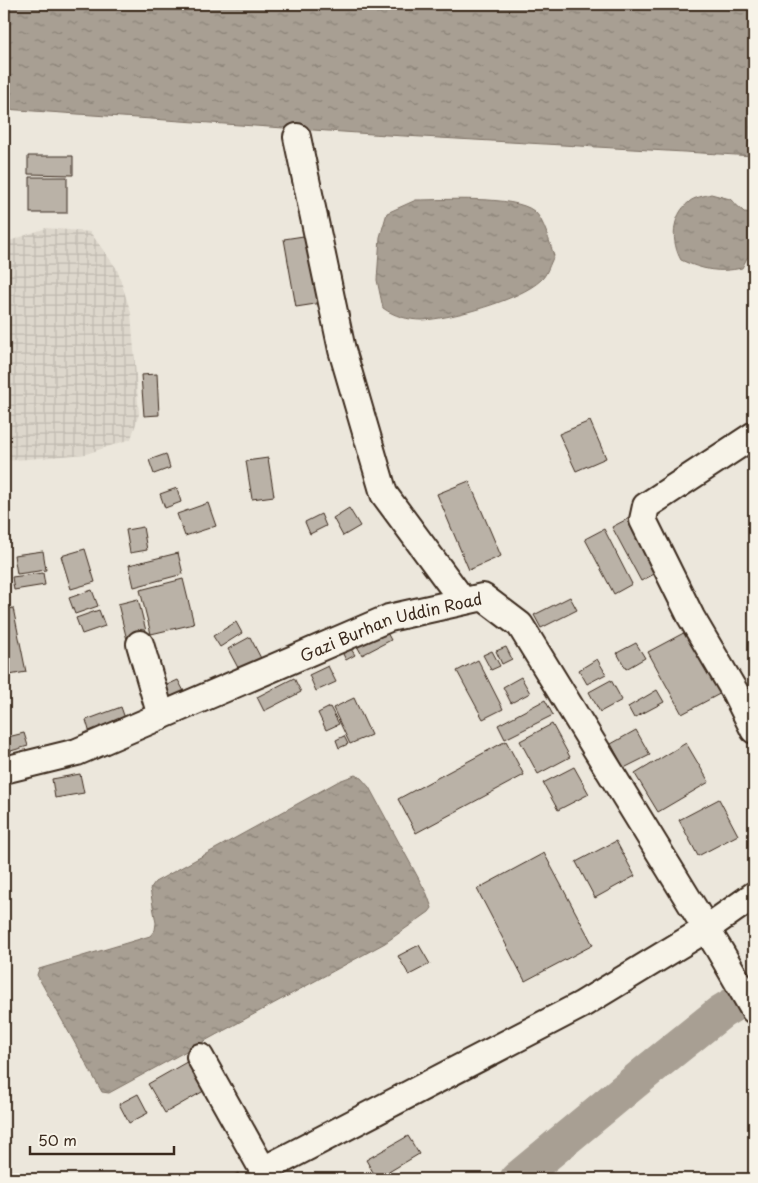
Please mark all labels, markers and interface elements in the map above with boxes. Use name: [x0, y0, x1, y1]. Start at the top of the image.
street label: Gazi Burhan Uddin Road: [296, 586, 484, 667]
scale bar: [30, 1123, 174, 1155]
text: 50 m: [38, 1128, 77, 1151]

